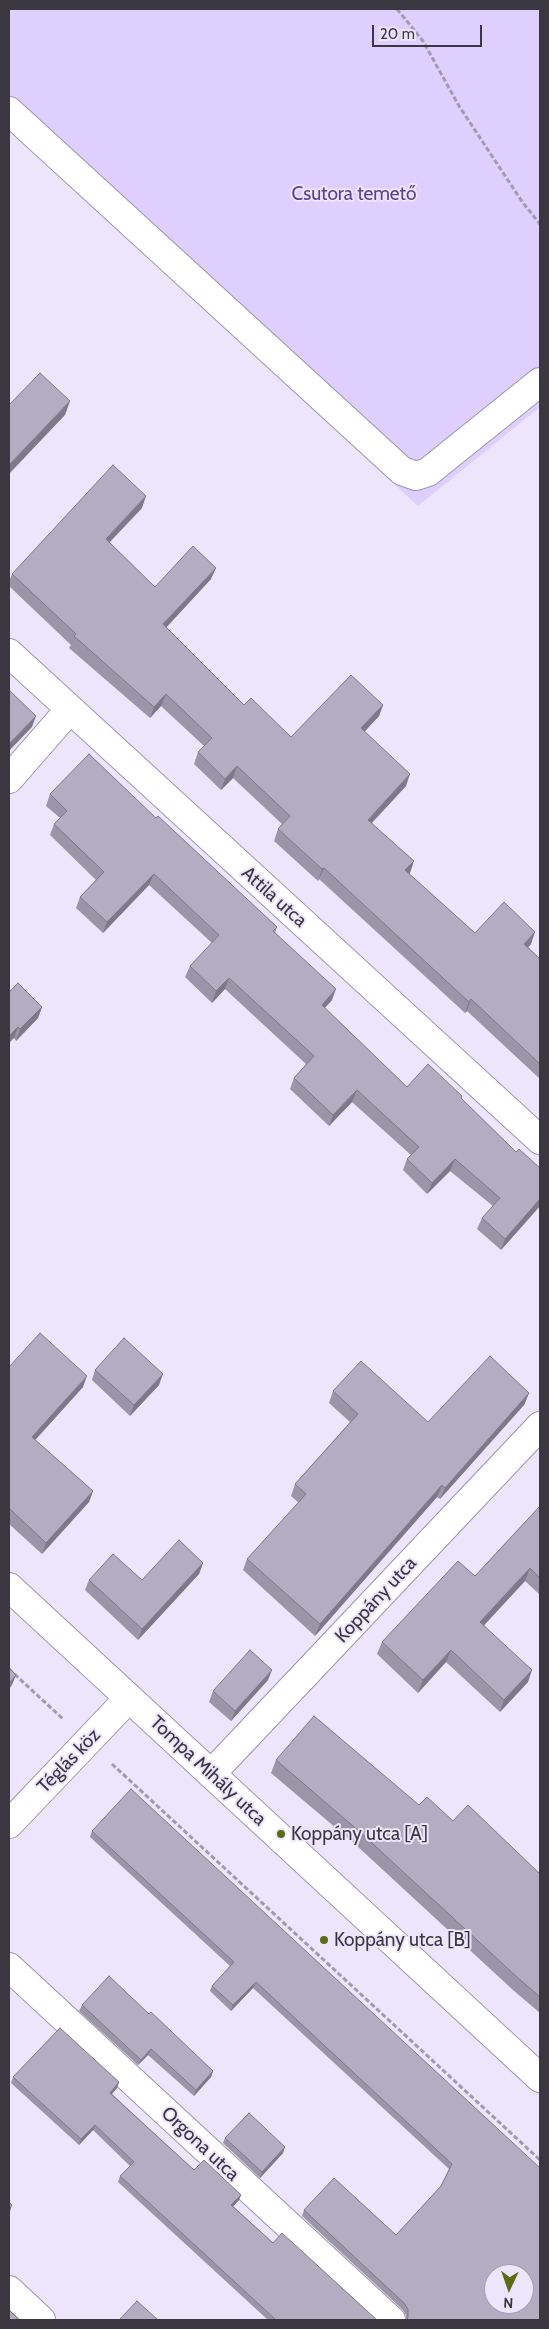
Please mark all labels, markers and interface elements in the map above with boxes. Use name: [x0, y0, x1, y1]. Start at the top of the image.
scale bar: [374, 15, 484, 47]
text: 20 m: [380, 25, 415, 43]
park label: Csutora temető: [292, 183, 416, 205]
street label: Attila utca: [237, 862, 311, 932]
street label: Koppány utca: [330, 1552, 422, 1648]
street label: Tompa Mihály utca: [145, 1711, 271, 1831]
street label: Téglás köz: [33, 1724, 105, 1798]
place label: Koppány utca [A]: [291, 1823, 428, 1845]
marker: Koppány utca [A]: [275, 1828, 287, 1840]
place label: Koppány utca [B]: [334, 1929, 471, 1951]
marker: Koppány utca [B]: [318, 1934, 330, 1946]
street label: Orgona utca: [156, 2102, 244, 2186]
north arrow: [484, 2264, 534, 2314]
text: N: [503, 2294, 514, 2312]

